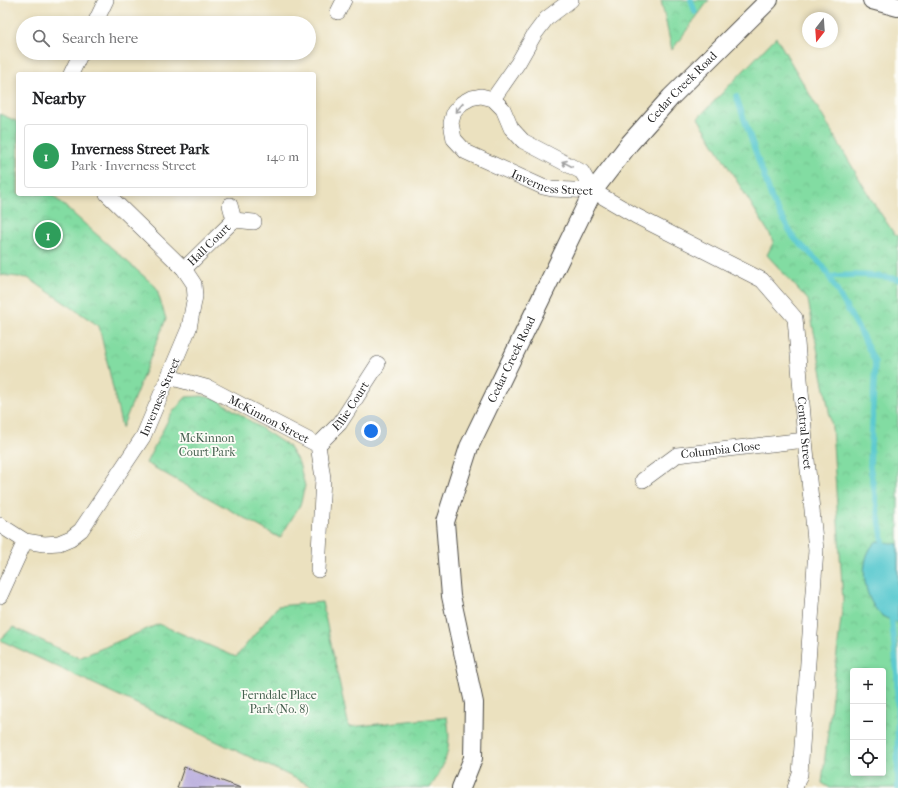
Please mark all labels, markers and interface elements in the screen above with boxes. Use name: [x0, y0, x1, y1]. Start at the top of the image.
north arrow: [802, 12, 838, 48]
search box: [16, 16, 316, 60]
icon: search: [30, 27, 52, 49]
text: Search here: [62, 29, 138, 47]
street label: Cedar Creek Road: [644, 48, 720, 126]
text: Nearby: [32, 88, 86, 108]
one-way arrow: [454, 102, 463, 113]
text: Inverness Street Park: [71, 140, 209, 158]
text: 1: [44, 149, 48, 164]
text: 140 m: [266, 149, 299, 164]
text: Park · Inverness Street: [71, 158, 196, 173]
one-way arrow: [561, 160, 573, 167]
street label: Inverness Street: [509, 167, 594, 198]
pin: 1: [35, 220, 61, 250]
street label: Hall Court: [185, 220, 234, 269]
street label: Cedar Creek Road: [485, 314, 538, 405]
street label: Inverness Street: [137, 355, 183, 438]
street label: Ellie Court: [329, 378, 372, 434]
street label: McKinnon Street: [226, 392, 312, 447]
street label: Central Street: [794, 396, 815, 471]
your location: [361, 421, 381, 441]
park label: McKinnon Court Park: [179, 431, 236, 459]
street label: Columbia Close: [680, 438, 761, 461]
map controls: [850, 668, 886, 776]
button: +: [850, 668, 886, 704]
park label: Ferndale Place Park (No. 8): [241, 688, 317, 716]
button: −: [850, 704, 886, 740]
button: locate: [850, 740, 886, 776]

